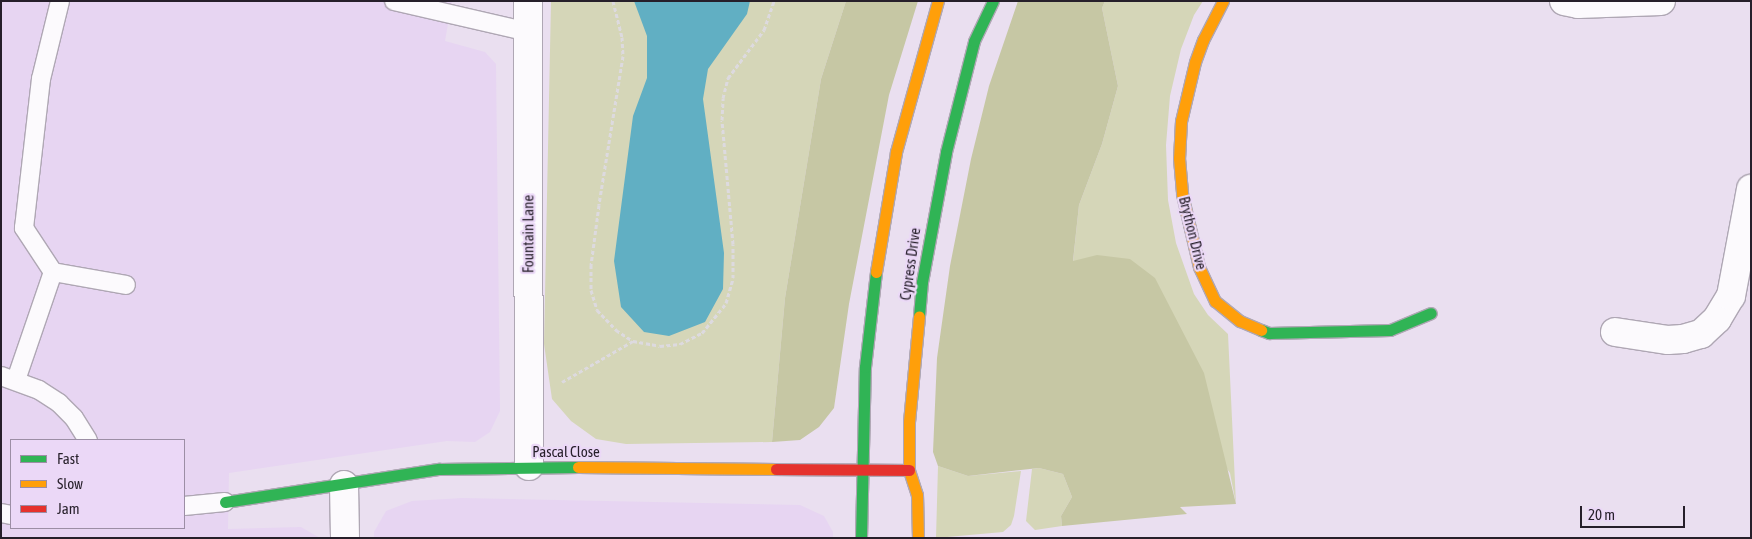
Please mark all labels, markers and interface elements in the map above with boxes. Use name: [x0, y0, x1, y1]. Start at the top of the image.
street label: Fountain Lane: [519, 195, 537, 273]
street label: Brython Drive: [1175, 195, 1211, 271]
street label: Cypress Drive: [896, 227, 924, 301]
legend: [10, 439, 185, 529]
street label: Pascal Close: [532, 443, 600, 461]
text: Fast: [57, 450, 79, 467]
text: Slow: [57, 475, 83, 492]
scale bar: [1582, 496, 1687, 528]
text: Jam: [57, 500, 80, 517]
text: 20 m: [1588, 506, 1615, 523]

